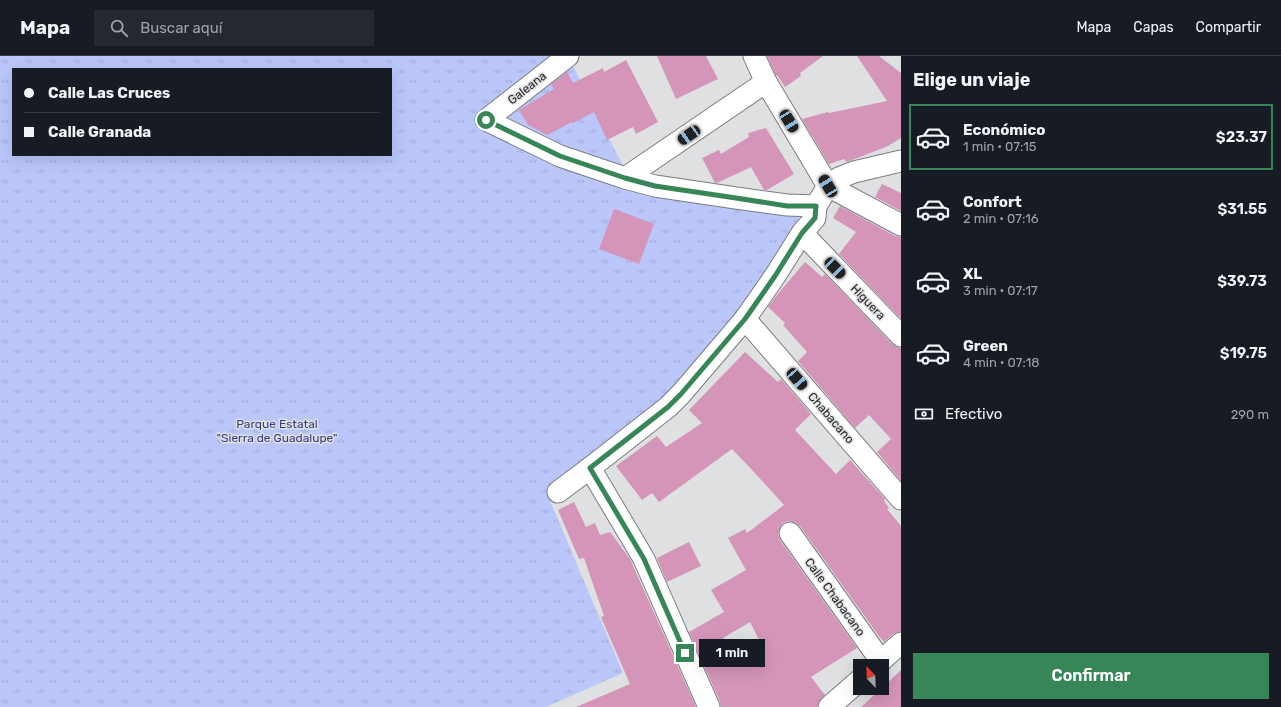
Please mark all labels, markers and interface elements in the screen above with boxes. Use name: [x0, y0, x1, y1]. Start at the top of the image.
search box: [94, 10, 374, 46]
text: Mapa: [20, 16, 70, 39]
icon: search: [108, 17, 130, 39]
text: Buscar aquí: [140, 19, 222, 37]
text: Mapa: [1076, 19, 1111, 36]
text: Capas: [1133, 19, 1174, 36]
text: Compartir: [1196, 19, 1261, 36]
street label: Galeana: [505, 69, 549, 107]
text: Elige un viaje: [913, 69, 1030, 91]
text: Calle Las Cruces: [48, 84, 170, 102]
car: [778, 108, 800, 134]
route start: [477, 111, 495, 129]
icon: car: [915, 119, 951, 155]
text: Económico: [963, 121, 1045, 139]
text: Calle Granada: [48, 123, 151, 141]
car: [676, 123, 702, 147]
text: $23.37: [1216, 128, 1267, 146]
text: 1 min · 07:15: [963, 139, 1037, 154]
car: [817, 173, 839, 199]
icon: car: [915, 191, 951, 227]
text: Confort: [963, 193, 1022, 211]
text: $31.55: [1217, 200, 1267, 218]
text: 2 min · 07:16: [963, 211, 1039, 226]
car: [822, 255, 848, 281]
icon: car: [915, 263, 951, 299]
text: XL: [963, 265, 982, 283]
text: $39.73: [1217, 272, 1267, 290]
street label: Higuera: [848, 281, 888, 323]
text: 3 min · 07:17: [963, 283, 1038, 298]
icon: car: [915, 335, 951, 371]
text: Green: [963, 337, 1008, 355]
text: $19.75: [1220, 344, 1267, 362]
text: 4 min · 07:18: [963, 355, 1040, 370]
car: [785, 366, 809, 392]
street label: Chabacano: [805, 390, 857, 446]
icon: cash: [913, 403, 935, 425]
text: Efectivo: [945, 405, 1002, 423]
text: 290 m: [1231, 407, 1269, 422]
park label: Parque Estatal "Sierra de Guadalupe": [217, 417, 337, 445]
street label: Calle Chabacano: [802, 555, 868, 639]
callout: 1 min: [699, 639, 765, 667]
route end: [676, 644, 694, 662]
text: 1 min: [716, 645, 748, 660]
button: Confirmar: [913, 653, 1269, 699]
north arrow: [853, 659, 889, 695]
map controls: [853, 659, 889, 695]

